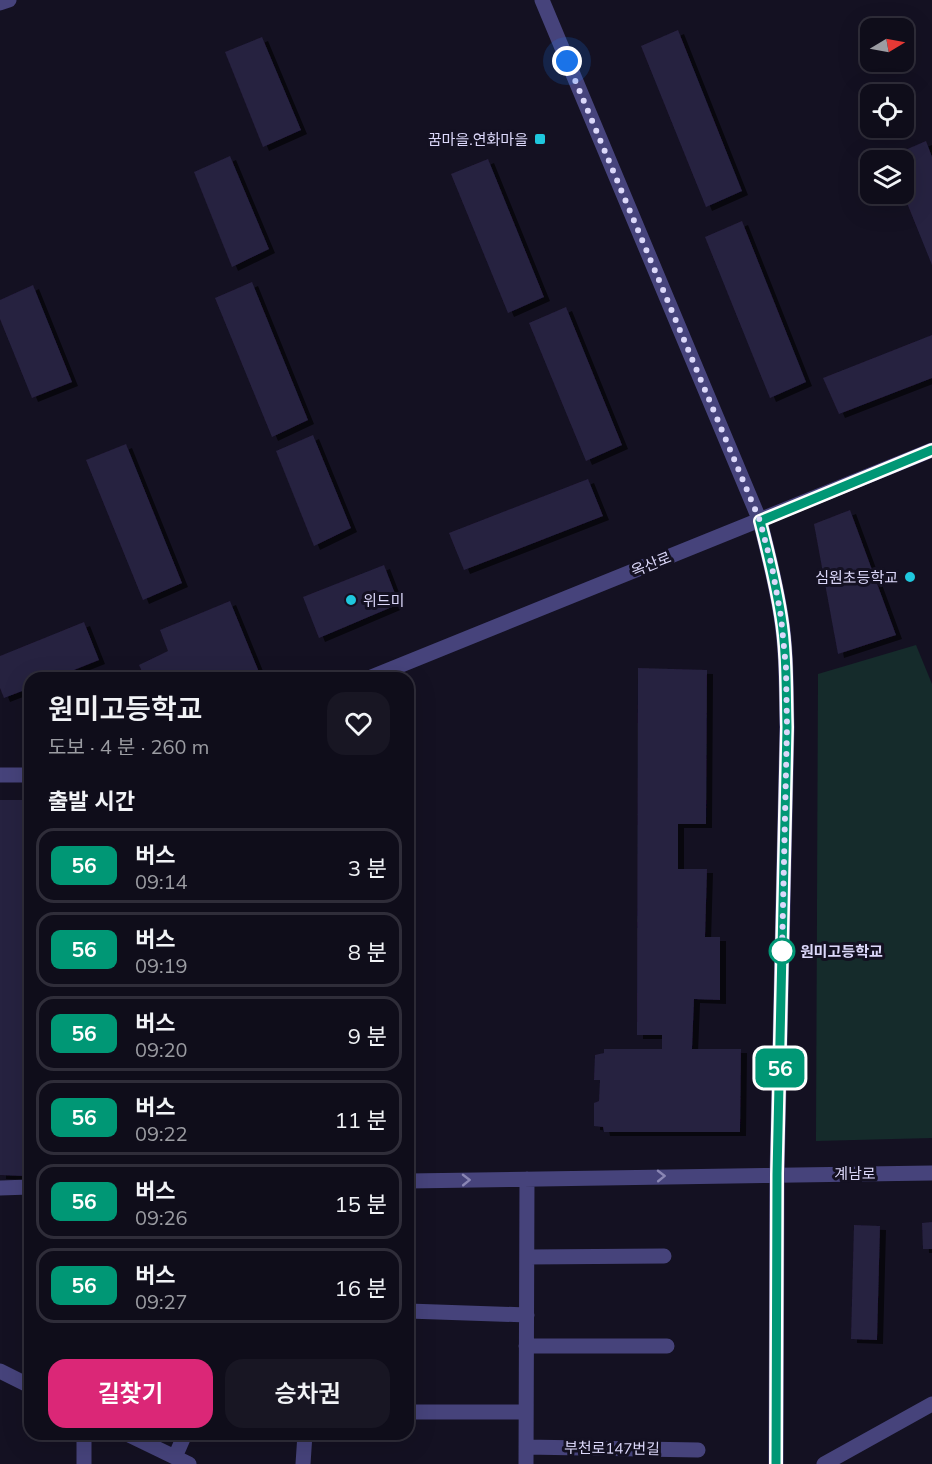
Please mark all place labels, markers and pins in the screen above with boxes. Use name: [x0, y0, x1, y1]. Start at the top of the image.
place label: 꿈마을.연화마을: [428, 130, 528, 149]
marker: 꿈마을.연화마을: [533, 132, 547, 146]
place label: 심원초등학교: [815, 568, 898, 587]
marker: 심원초등학교: [903, 570, 917, 584]
place label: 위드미: [363, 591, 404, 610]
marker: 위드미: [344, 593, 358, 607]
marker: 원미고등학교: [769, 938, 795, 964]
place label: 원미고등학교: [800, 942, 883, 961]

